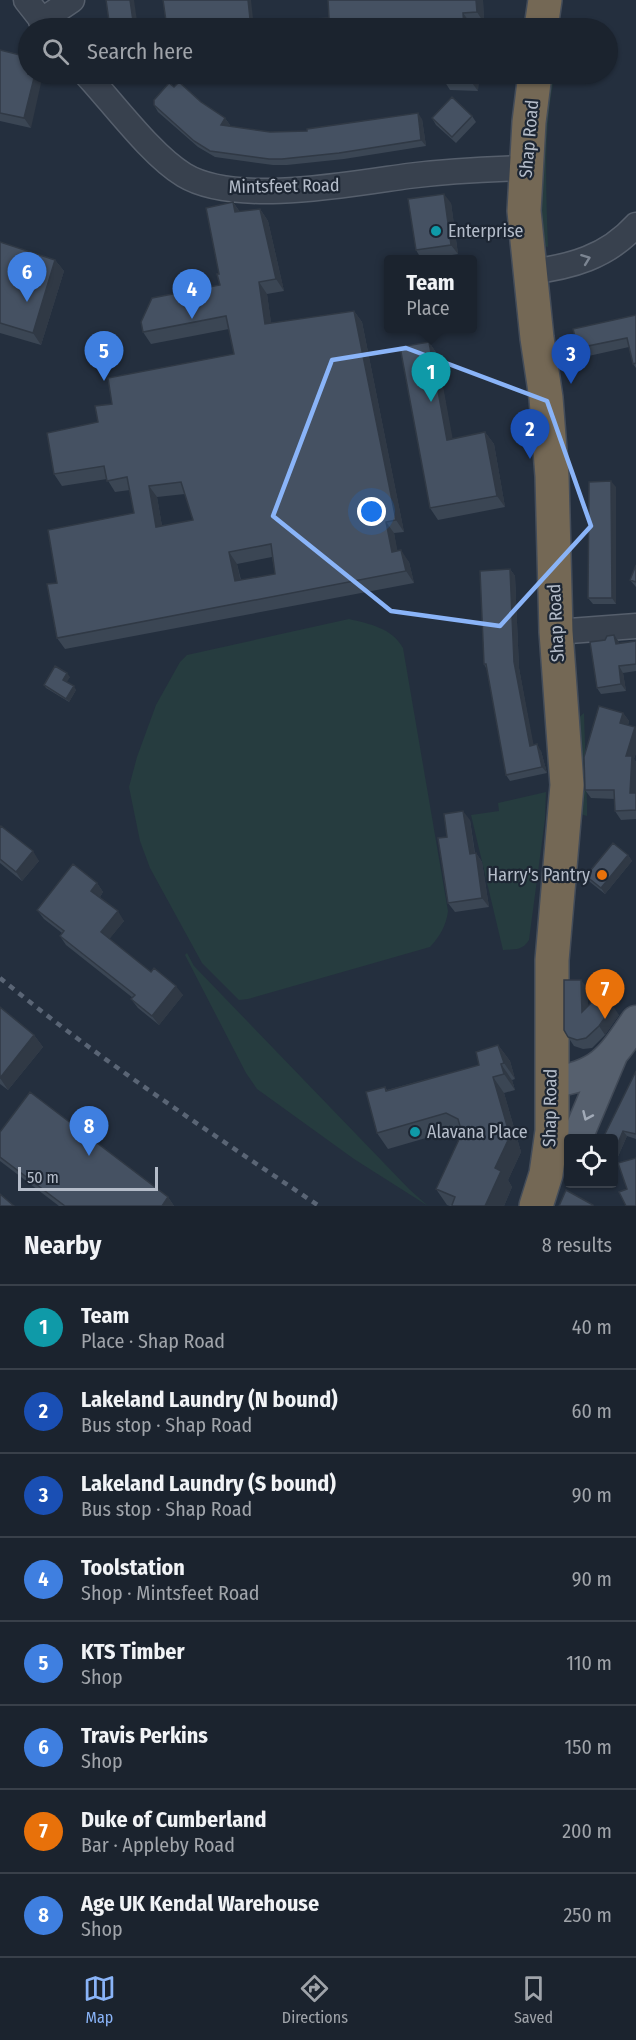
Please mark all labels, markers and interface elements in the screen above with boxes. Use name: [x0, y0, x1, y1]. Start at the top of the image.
search box: [18, 18, 618, 84]
icon: search: [39, 35, 72, 68]
text: Search here: [87, 38, 193, 65]
street label: Shap Road: [515, 99, 543, 179]
street label: Mintsfeet Road: [228, 174, 340, 198]
place label: Enterprise: [448, 220, 524, 242]
marker: Enterprise: [429, 224, 443, 238]
pin: 6: [8, 252, 46, 302]
one-way arrow: [580, 254, 591, 267]
popup: [384, 255, 477, 333]
text: Team: [406, 269, 455, 296]
pin: 4: [172, 270, 212, 319]
text: Place: [406, 296, 450, 320]
pin: 5: [84, 332, 124, 381]
pin: 3: [552, 334, 590, 384]
pin: 1: [412, 352, 450, 402]
pin: 2: [510, 410, 550, 459]
your location: [357, 497, 386, 526]
street label: Shap Road: [543, 583, 569, 663]
place label: Harry's Pantry: [487, 864, 590, 886]
marker: Harry's Pantry: [595, 868, 609, 882]
pin: 7: [586, 970, 624, 1019]
street label: Shap Road: [538, 1069, 562, 1147]
pin: 8: [70, 1106, 109, 1156]
one-way arrow: [583, 1110, 595, 1121]
place label: Alavana Place: [427, 1121, 528, 1143]
marker: Alavana Place: [408, 1125, 422, 1139]
map controls: [564, 1134, 618, 1188]
button: locate: [564, 1134, 618, 1188]
scale bar: [18, 1164, 158, 1192]
text: 50 m: [27, 1168, 59, 1187]
text: Nearby: [24, 1230, 101, 1261]
text: 8 results: [542, 1233, 612, 1257]
text: Team: [81, 1302, 129, 1329]
text: 1: [39, 1315, 48, 1339]
text: 40 m: [572, 1315, 612, 1339]
text: Place · Shap Road: [81, 1329, 225, 1353]
text: Lakeland Laundry (N bound): [81, 1386, 338, 1413]
text: 2: [39, 1399, 48, 1423]
text: 60 m: [572, 1399, 612, 1423]
text: Bus stop · Shap Road: [81, 1413, 252, 1437]
text: Lakeland Laundry (S bound): [81, 1470, 336, 1497]
text: 3: [39, 1483, 48, 1507]
text: 90 m: [572, 1483, 612, 1507]
text: Bus stop · Shap Road: [81, 1497, 252, 1521]
text: Toolstation: [81, 1554, 185, 1581]
text: 4: [38, 1567, 49, 1591]
text: 90 m: [572, 1567, 612, 1591]
text: Shop · Mintsfeet Road: [81, 1581, 260, 1605]
text: KTS Timber: [81, 1638, 185, 1665]
text: 5: [39, 1651, 48, 1675]
text: 110 m: [566, 1651, 612, 1675]
text: Shop: [81, 1665, 123, 1689]
text: Travis Perkins: [81, 1722, 208, 1749]
text: 6: [38, 1735, 49, 1759]
text: 150 m: [565, 1735, 612, 1759]
text: Shop: [81, 1749, 123, 1773]
text: Duke of Cumberland: [81, 1806, 267, 1833]
text: 7: [39, 1819, 48, 1843]
text: 200 m: [562, 1819, 612, 1843]
text: Bar · Appleby Road: [81, 1833, 235, 1857]
text: Age UK Kendal Warehouse: [81, 1890, 319, 1917]
text: 8: [38, 1903, 49, 1927]
text: 250 m: [564, 1903, 612, 1927]
text: Shop: [81, 1917, 123, 1941]
tab: Map: [83, 1972, 116, 2027]
tab: Directions: [282, 1972, 348, 2027]
tab: Saved: [514, 1972, 553, 2027]

